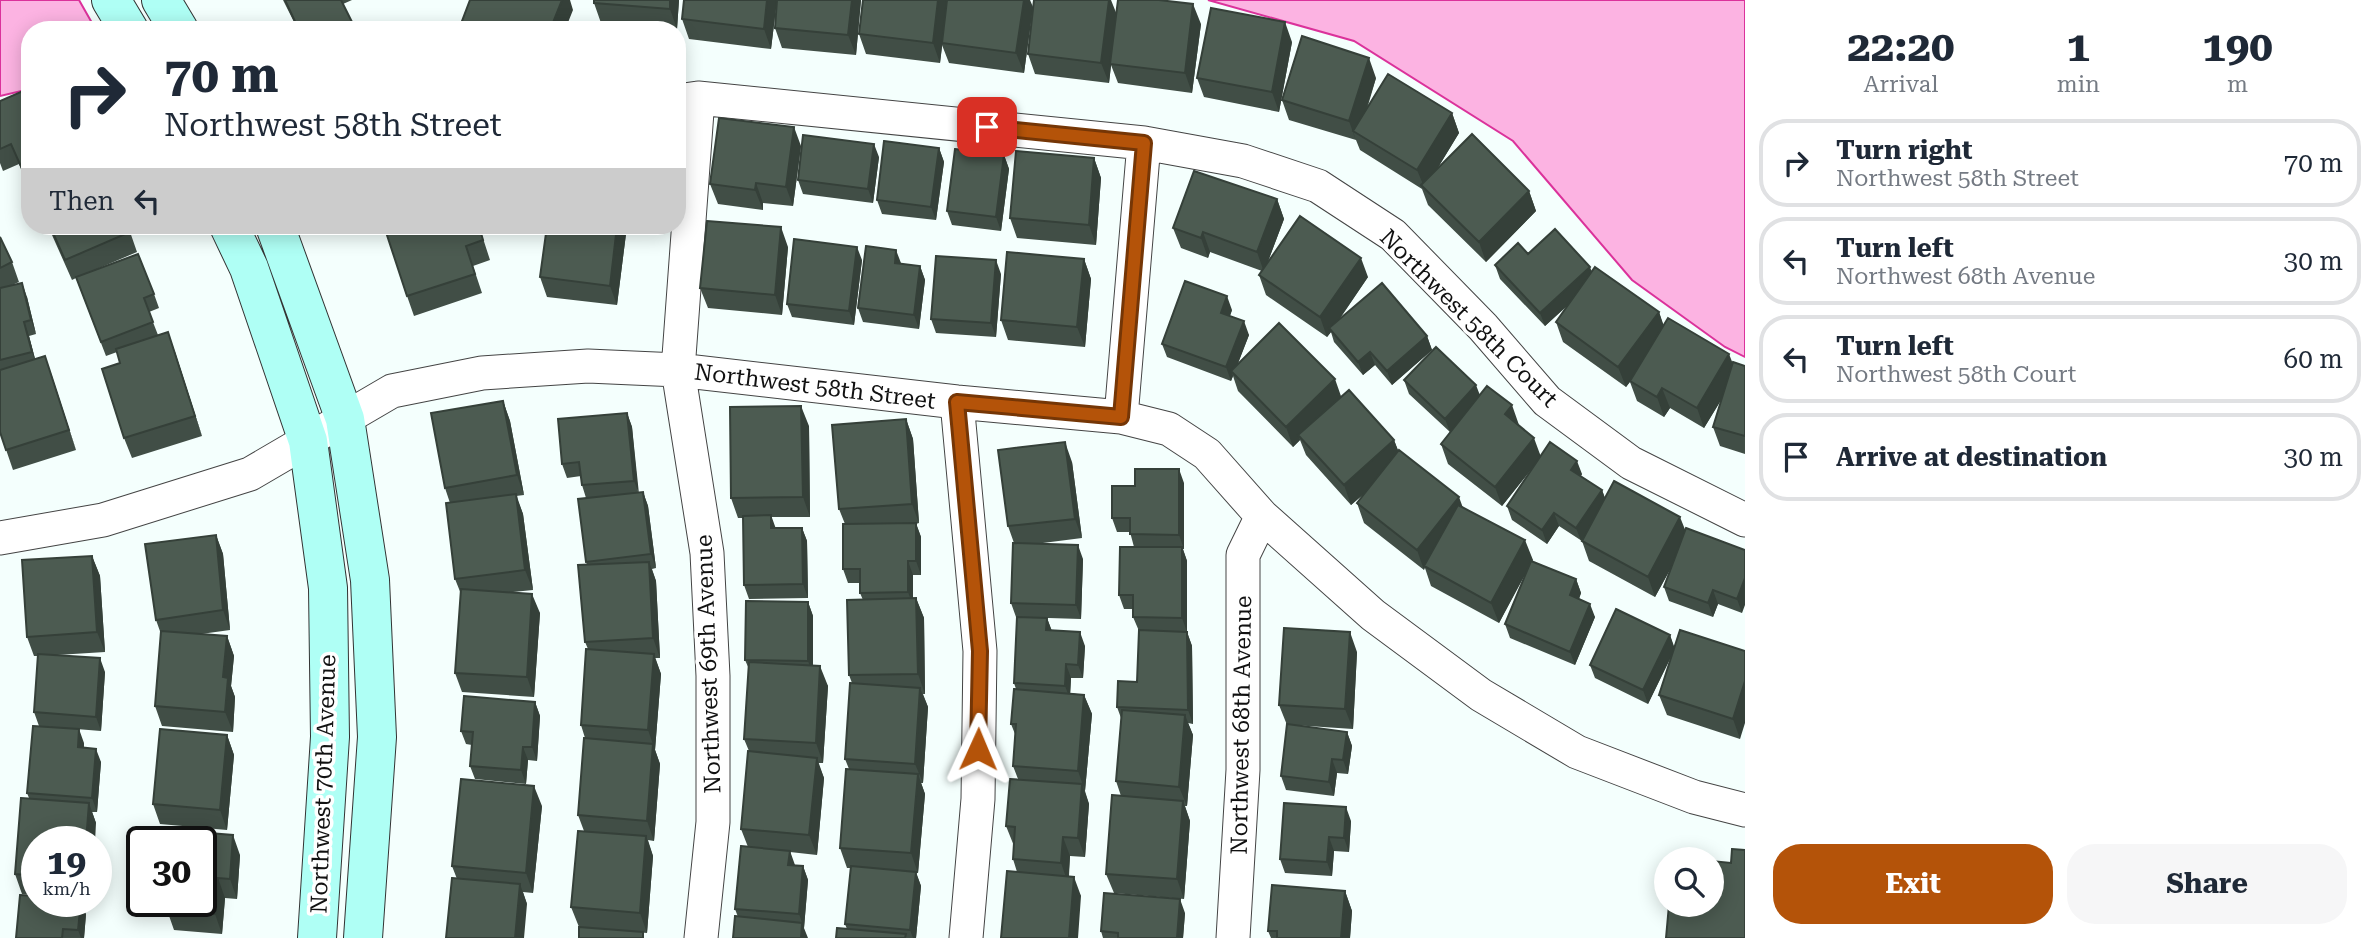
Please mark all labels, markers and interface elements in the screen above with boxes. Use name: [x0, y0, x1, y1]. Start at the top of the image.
text: 22:20: [1847, 22, 1954, 71]
text: 1: [2067, 22, 2090, 71]
text: 190: [2202, 22, 2273, 71]
text: 70 m: [164, 47, 279, 104]
icon: right: [49, 49, 140, 140]
text: Arrival: [1863, 71, 1938, 98]
text: min: [2057, 71, 2100, 98]
text: m: [2227, 71, 2248, 98]
pin: [957, 97, 1017, 157]
text: Northwest 58th Street: [164, 106, 502, 144]
icon: arrive: [968, 108, 1006, 146]
text: Turn right: [1836, 135, 1972, 165]
icon: right: [1777, 144, 1815, 182]
text: 70 m: [2284, 148, 2343, 178]
text: Northwest 58th Street: [1836, 165, 2079, 192]
icon: left: [128, 182, 166, 220]
text: Then: [49, 186, 114, 216]
street label: Northwest 58th Court: [1374, 224, 1563, 413]
text: Turn left: [1836, 233, 1954, 263]
icon: left: [1777, 242, 1815, 280]
text: 30 m: [2284, 246, 2343, 276]
text: Northwest 68th Avenue: [1836, 263, 2095, 290]
text: Turn left: [1836, 331, 1954, 361]
icon: left: [1777, 340, 1815, 378]
text: 60 m: [2284, 344, 2343, 374]
street label: Northwest 58th Street: [693, 358, 937, 415]
text: Northwest 58th Court: [1836, 361, 2076, 388]
icon: arrive: [1777, 438, 1815, 476]
text: Arrive at destination: [1836, 442, 2107, 472]
text: 30 m: [2284, 442, 2343, 472]
street label: Northwest 69th Avenue: [690, 534, 727, 794]
street label: Northwest 68th Avenue: [1226, 595, 1257, 855]
street label: Northwest 70th Avenue: [305, 654, 342, 914]
position arrow: [941, 712, 1015, 786]
speed limit sign: 30: [126, 826, 217, 917]
text: 19: [47, 842, 86, 883]
button: Exit: [1773, 844, 2053, 924]
button: Share: [2067, 844, 2347, 924]
map controls: [1654, 847, 1724, 917]
button: search: [1654, 847, 1724, 917]
text: km/h: [42, 878, 91, 899]

